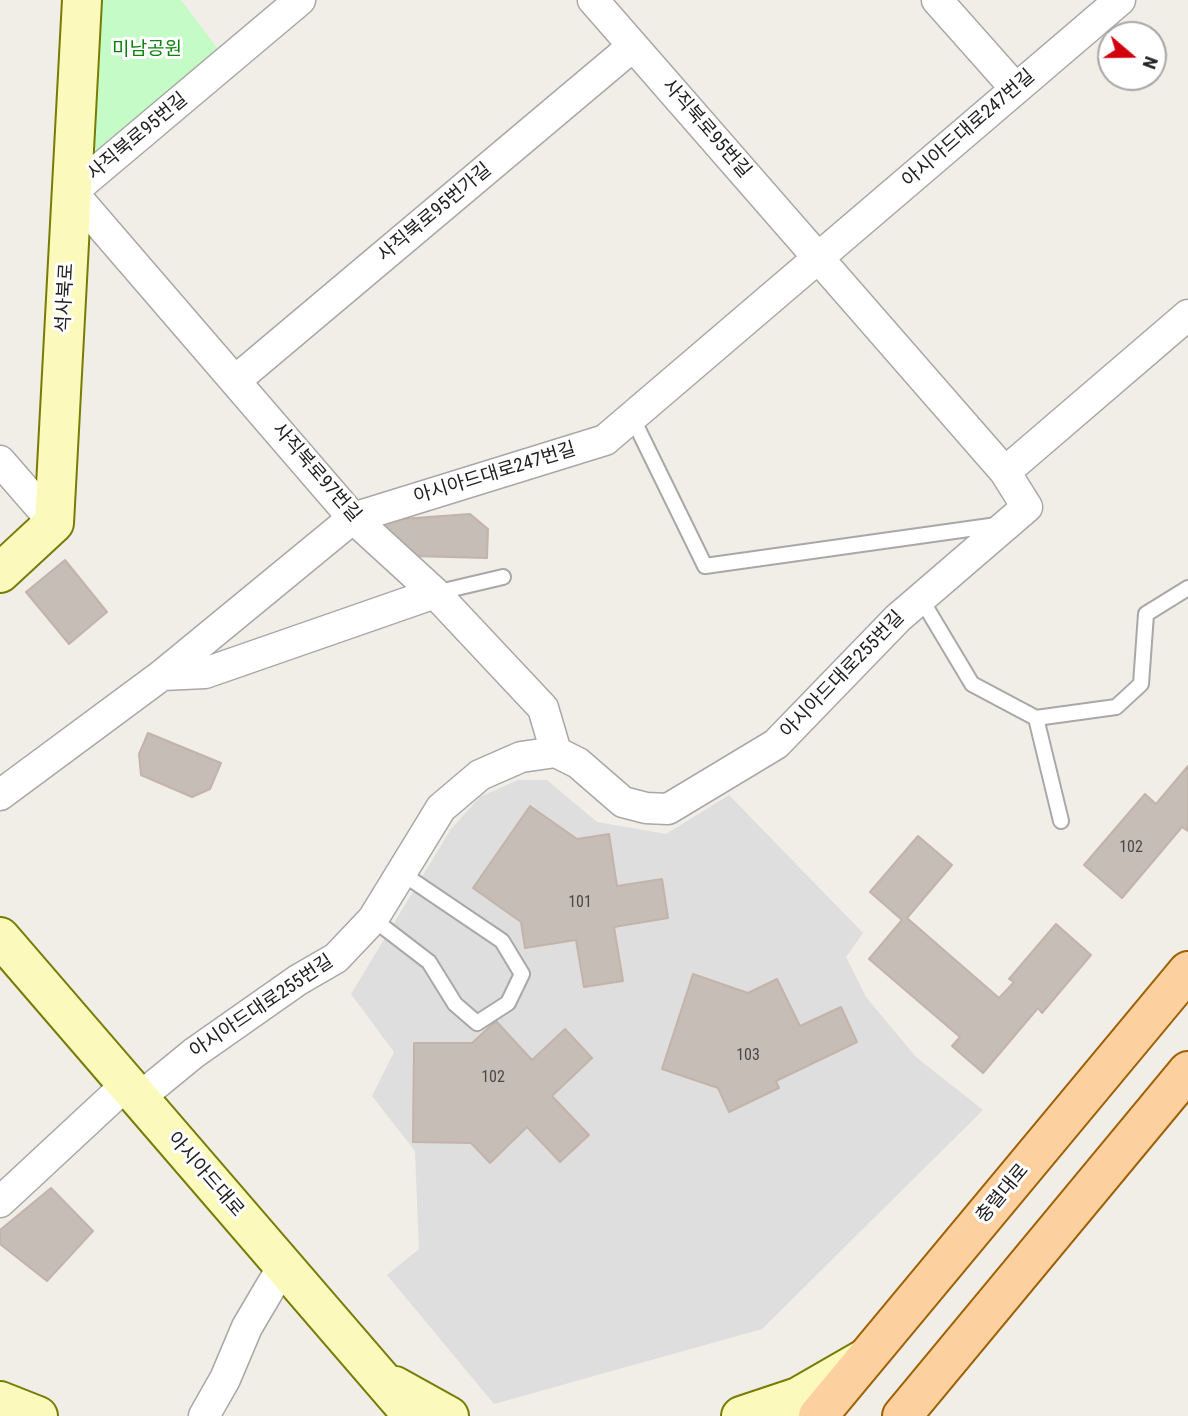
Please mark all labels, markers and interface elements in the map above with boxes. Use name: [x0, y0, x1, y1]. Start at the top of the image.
north arrow: [1097, 21, 1167, 91]
park label: 미남공원: [112, 39, 182, 61]
text: N: [1138, 53, 1163, 72]
street label: 아시아드대로247번길: [898, 65, 1040, 193]
street label: 사직북로95번길: [657, 75, 755, 183]
street label: 사직북로95번길: [83, 89, 193, 185]
street label: 사직북로95번가길: [374, 159, 496, 267]
street label: 석사북로: [53, 262, 79, 334]
street label: 사직북로97번길: [267, 419, 365, 527]
street label: 아시아드대로247번길: [411, 439, 579, 509]
street label: 아시아드대로255번길: [776, 607, 910, 743]
house number: 102: [1119, 838, 1143, 858]
house number: 101: [568, 893, 592, 913]
street label: 아시아드대로255번길: [186, 951, 338, 1063]
house number: 103: [736, 1046, 760, 1066]
house number: 102: [481, 1068, 505, 1088]
street label: 아시아드대로: [162, 1128, 248, 1222]
street label: 충렬대로: [972, 1160, 1034, 1228]

